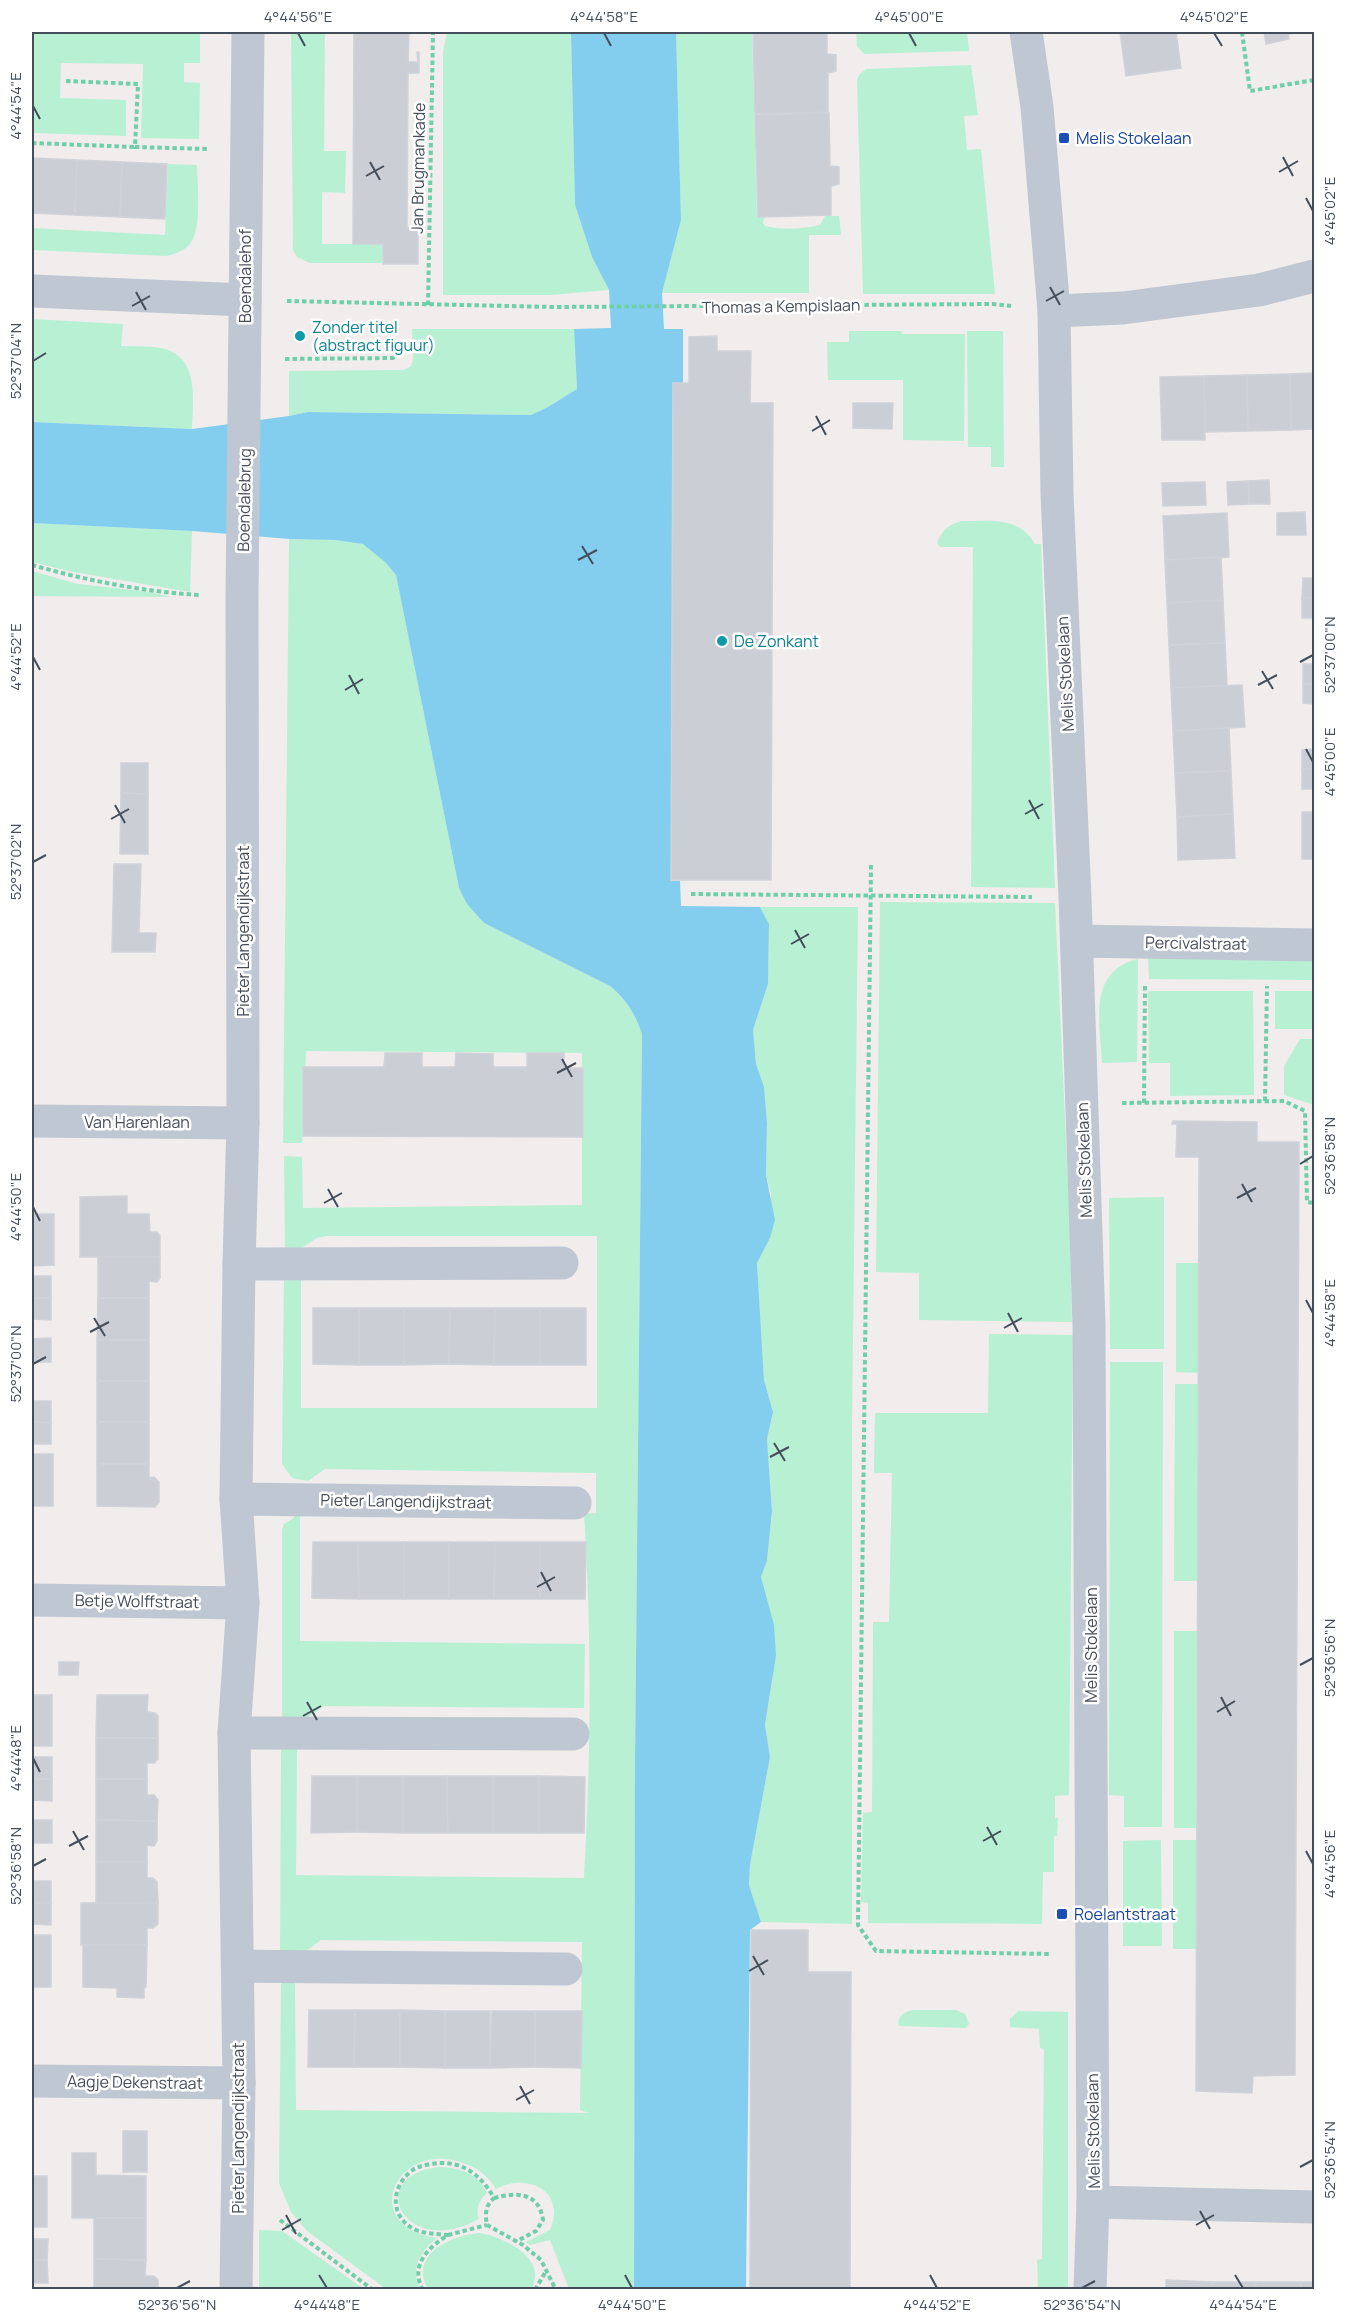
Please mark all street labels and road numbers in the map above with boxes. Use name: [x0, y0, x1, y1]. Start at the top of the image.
street label: Jan Brugmankade: [406, 102, 430, 234]
street label: Boendalehof: [234, 229, 256, 323]
street label: Thomas a Kempislaan: [701, 294, 861, 318]
street label: Boendalebrug: [232, 448, 256, 552]
street label: Melis Stokelaan: [1051, 616, 1079, 732]
street label: Pieter Langendijkstraat: [232, 845, 254, 1017]
street label: Percivalstraat: [1145, 931, 1247, 955]
street label: Melis Stokelaan: [1071, 1102, 1097, 1218]
street label: Van Harenlaan: [84, 1111, 190, 1133]
street label: Pieter Langendijkstraat: [320, 1489, 492, 1513]
street label: Melis Stokelaan: [1080, 1587, 1102, 1703]
street label: Betje Wolffstraat: [75, 1589, 199, 1613]
street label: Pieter Langendijkstraat: [227, 2042, 249, 2214]
street label: Aagje Dekenstraat: [67, 2070, 203, 2094]
street label: Melis Stokelaan: [1081, 2073, 1105, 2189]

